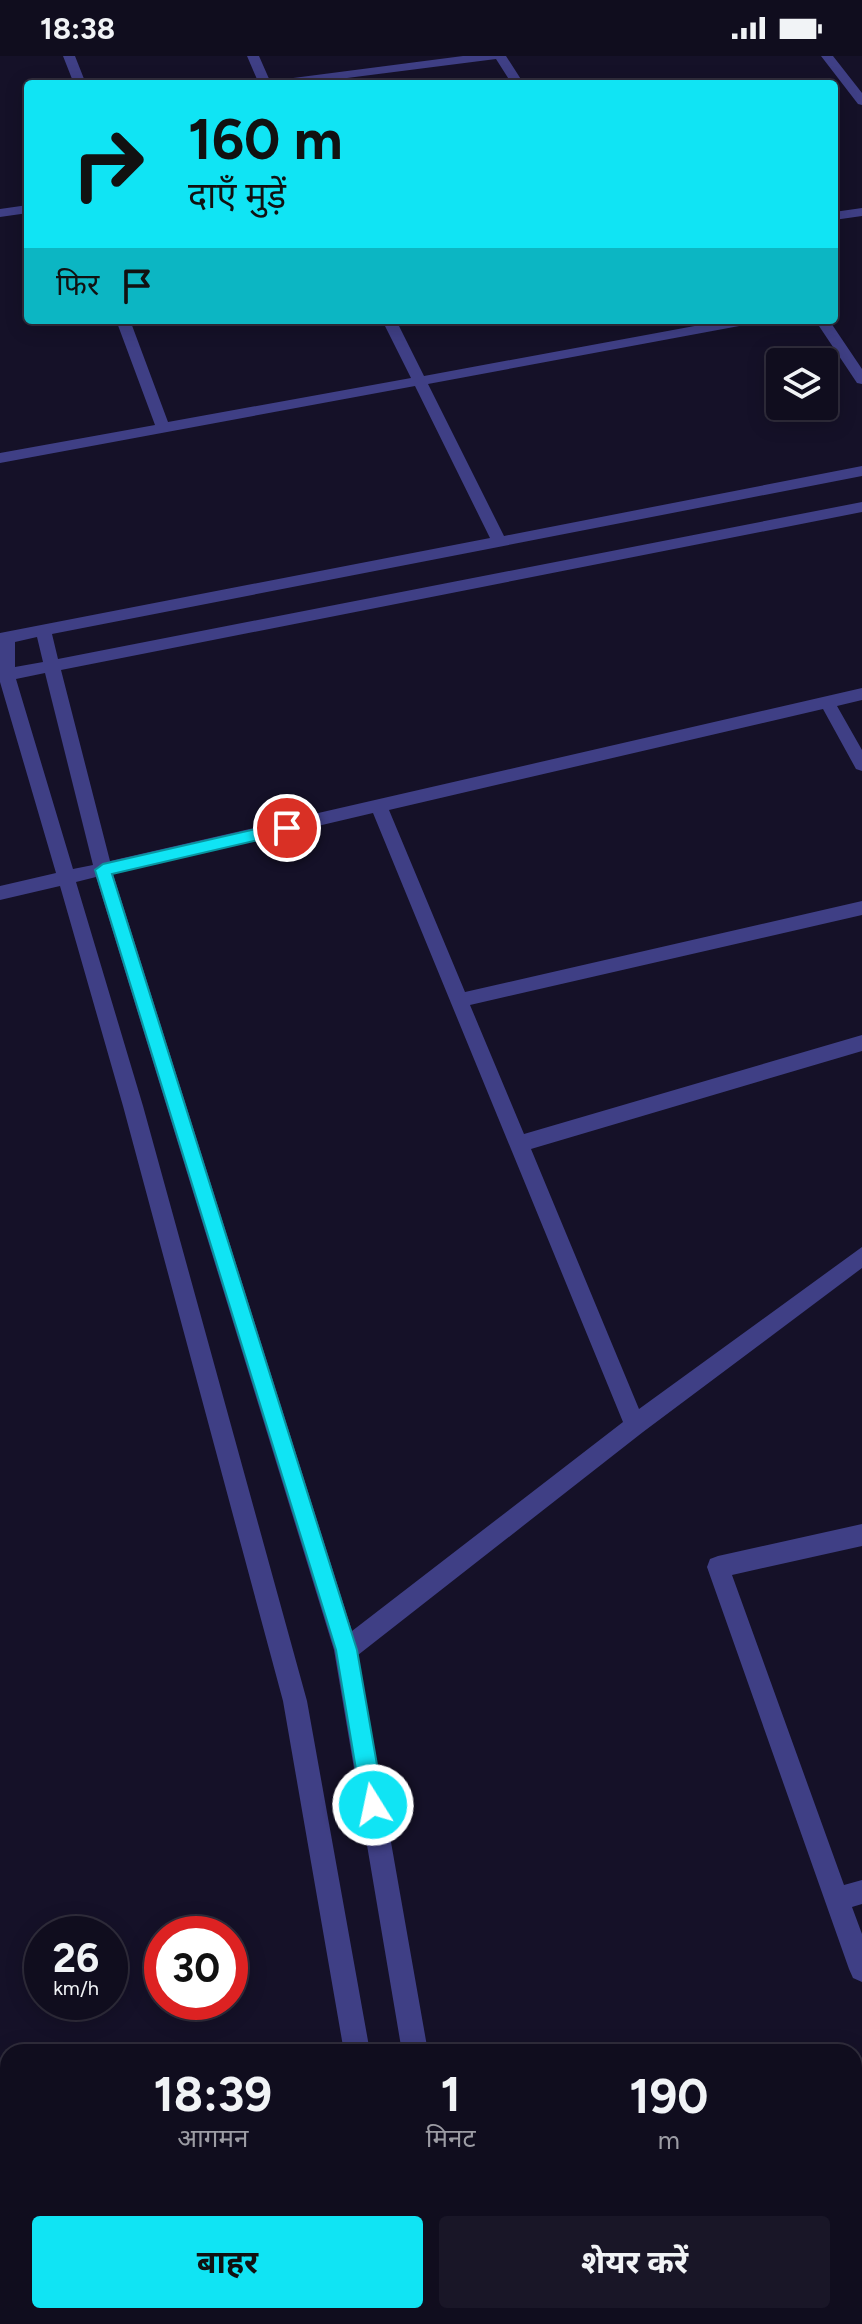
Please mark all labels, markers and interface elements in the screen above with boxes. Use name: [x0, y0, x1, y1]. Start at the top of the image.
text: 18:38: [40, 10, 115, 47]
text: 160 m: [188, 106, 343, 173]
icon: right: [56, 112, 160, 216]
text: दाएँ मुड़ें: [188, 174, 286, 217]
icon: arrive: [115, 264, 159, 308]
text: फिर: [56, 266, 99, 303]
map controls: [766, 348, 838, 420]
button: layers: [766, 348, 838, 420]
pin: [253, 794, 321, 862]
icon: arrive: [265, 806, 309, 850]
position arrow: [331, 1763, 415, 1847]
speed limit sign: 30: [144, 1916, 248, 2020]
text: 26: [53, 1934, 99, 1982]
text: km/h: [53, 1976, 99, 2000]
text: 18:39: [154, 2065, 272, 2123]
text: 1: [441, 2065, 461, 2123]
text: 190: [629, 2067, 708, 2125]
text: आगमन: [177, 2122, 248, 2154]
text: मिनट: [426, 2122, 476, 2154]
text: m: [658, 2124, 680, 2156]
button: बाहर: [32, 2216, 423, 2308]
button: शेयर करें: [439, 2216, 830, 2308]

